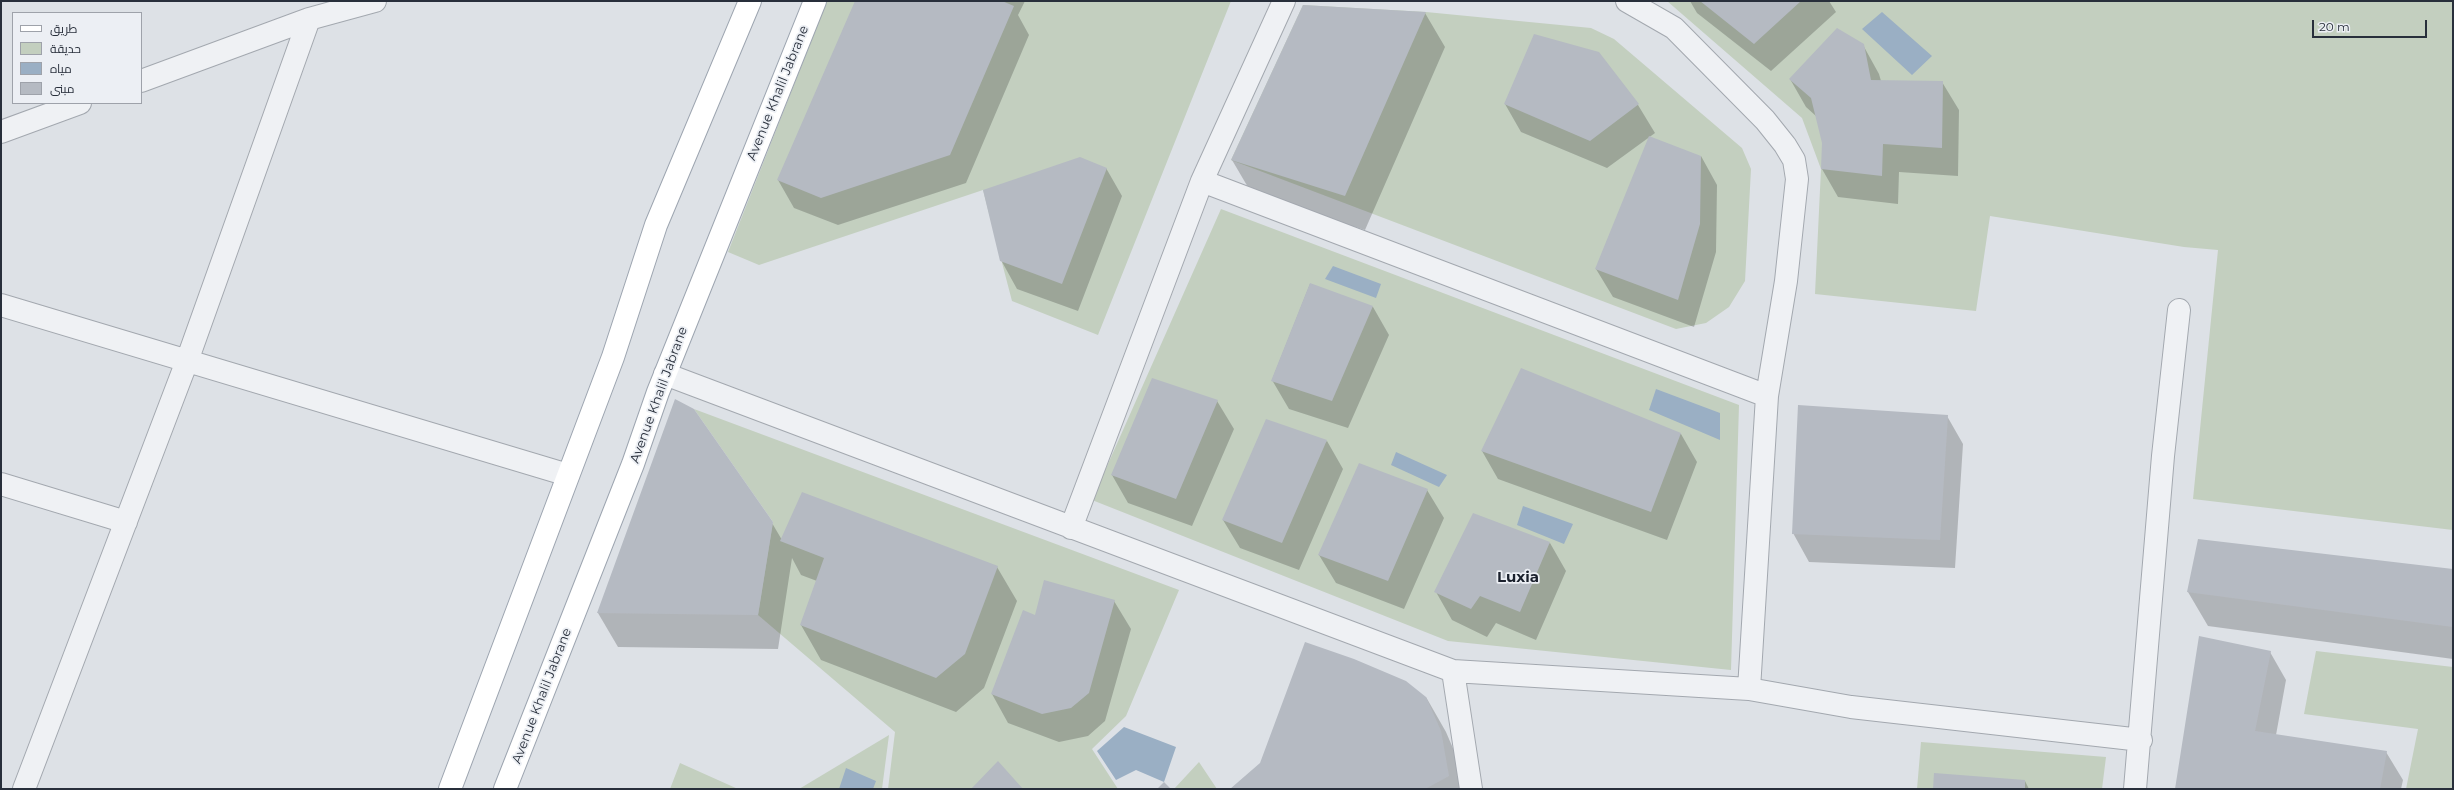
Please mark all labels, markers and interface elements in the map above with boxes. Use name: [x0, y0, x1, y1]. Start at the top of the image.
legend: [12, 12, 142, 104]
scale bar: [2314, 12, 2429, 38]
text: 20 m: [2319, 19, 2350, 34]
text: طريق: [50, 21, 77, 36]
street label: Avenue Khalil Jabrane: [744, 23, 812, 163]
text: حديقة: [50, 41, 81, 56]
text: مياه: [50, 61, 72, 76]
text: مبنى: [50, 81, 75, 96]
street label: Avenue Khalil Jabrane: [627, 325, 691, 465]
district label: Luxia: [1497, 569, 1539, 587]
street label: Avenue Khalil Jabrane: [509, 626, 575, 766]

